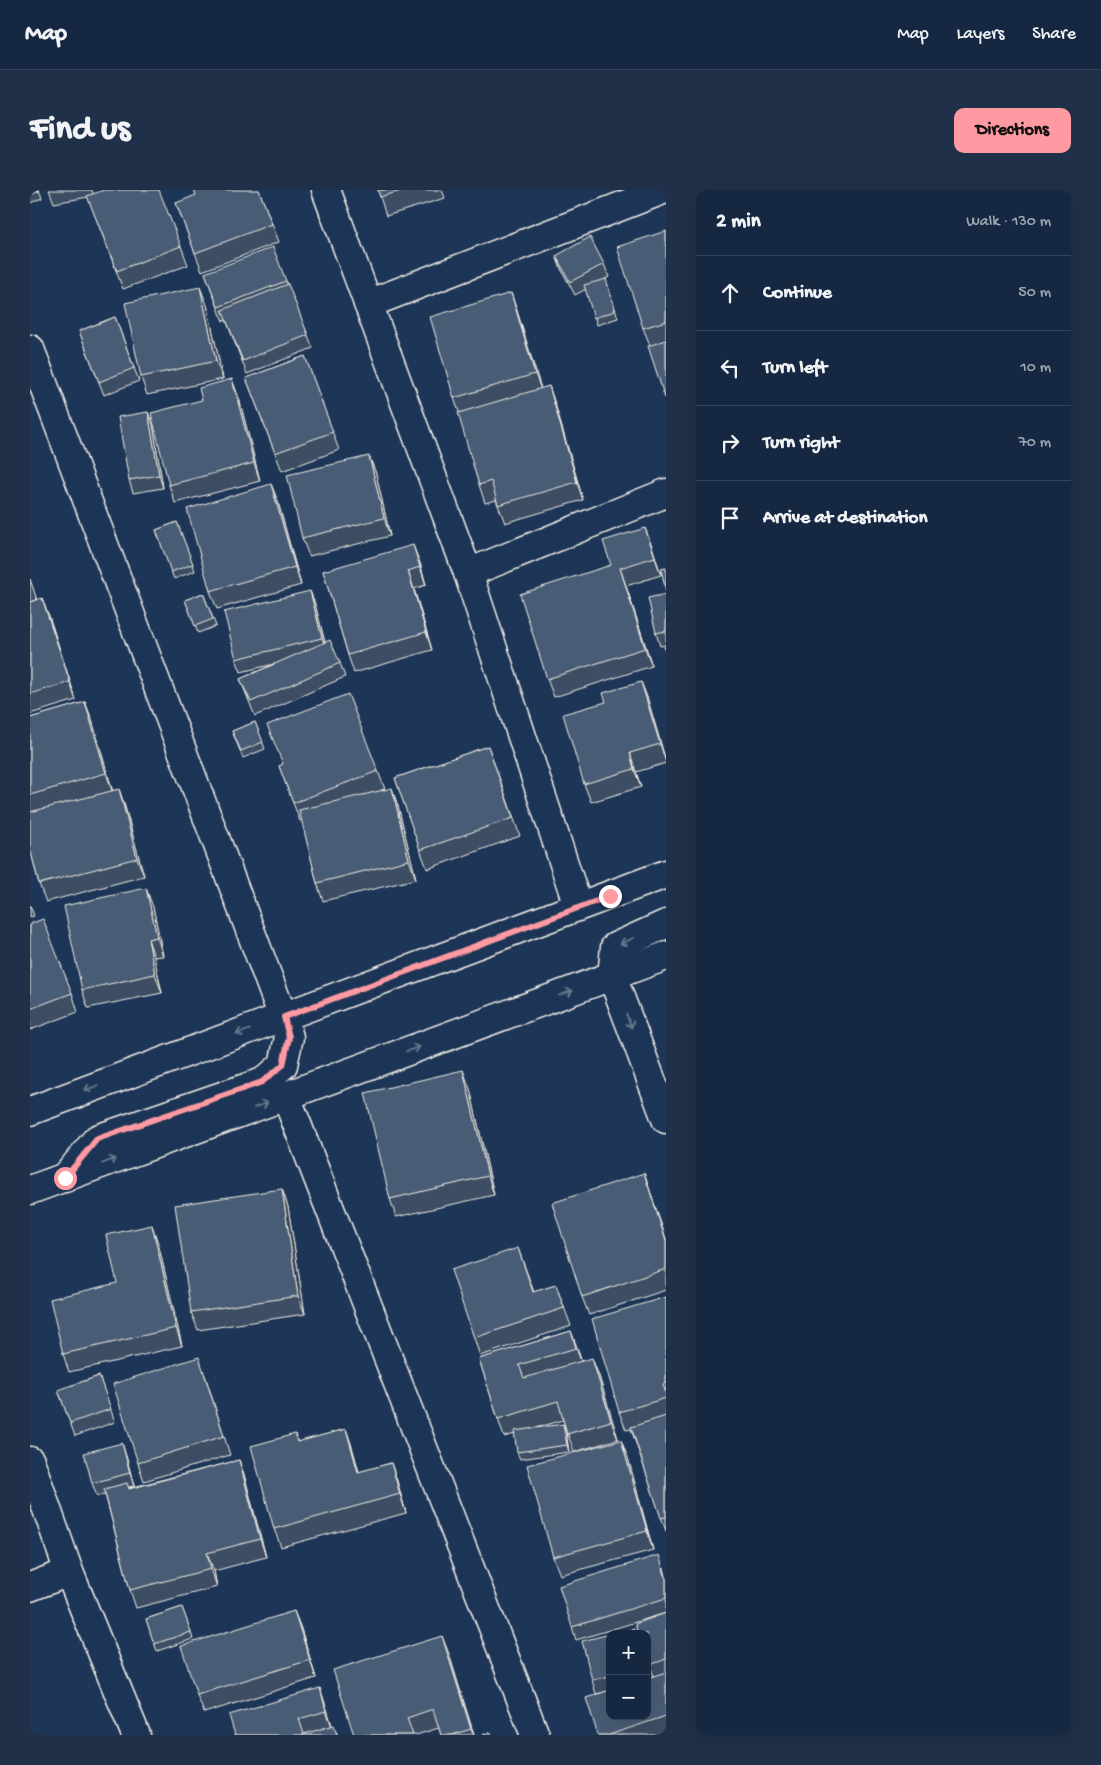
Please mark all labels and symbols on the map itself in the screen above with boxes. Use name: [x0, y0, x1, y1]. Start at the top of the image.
route end: [599, 885, 622, 908]
one-way arrow: [620, 937, 635, 947]
one-way arrow: [558, 988, 573, 997]
one-way arrow: [625, 1013, 634, 1028]
one-way arrow: [236, 1028, 251, 1037]
one-way arrow: [405, 1044, 421, 1053]
one-way arrow: [84, 1084, 99, 1094]
one-way arrow: [253, 1100, 268, 1109]
one-way arrow: [100, 1156, 116, 1165]
route start: [54, 1167, 77, 1190]

